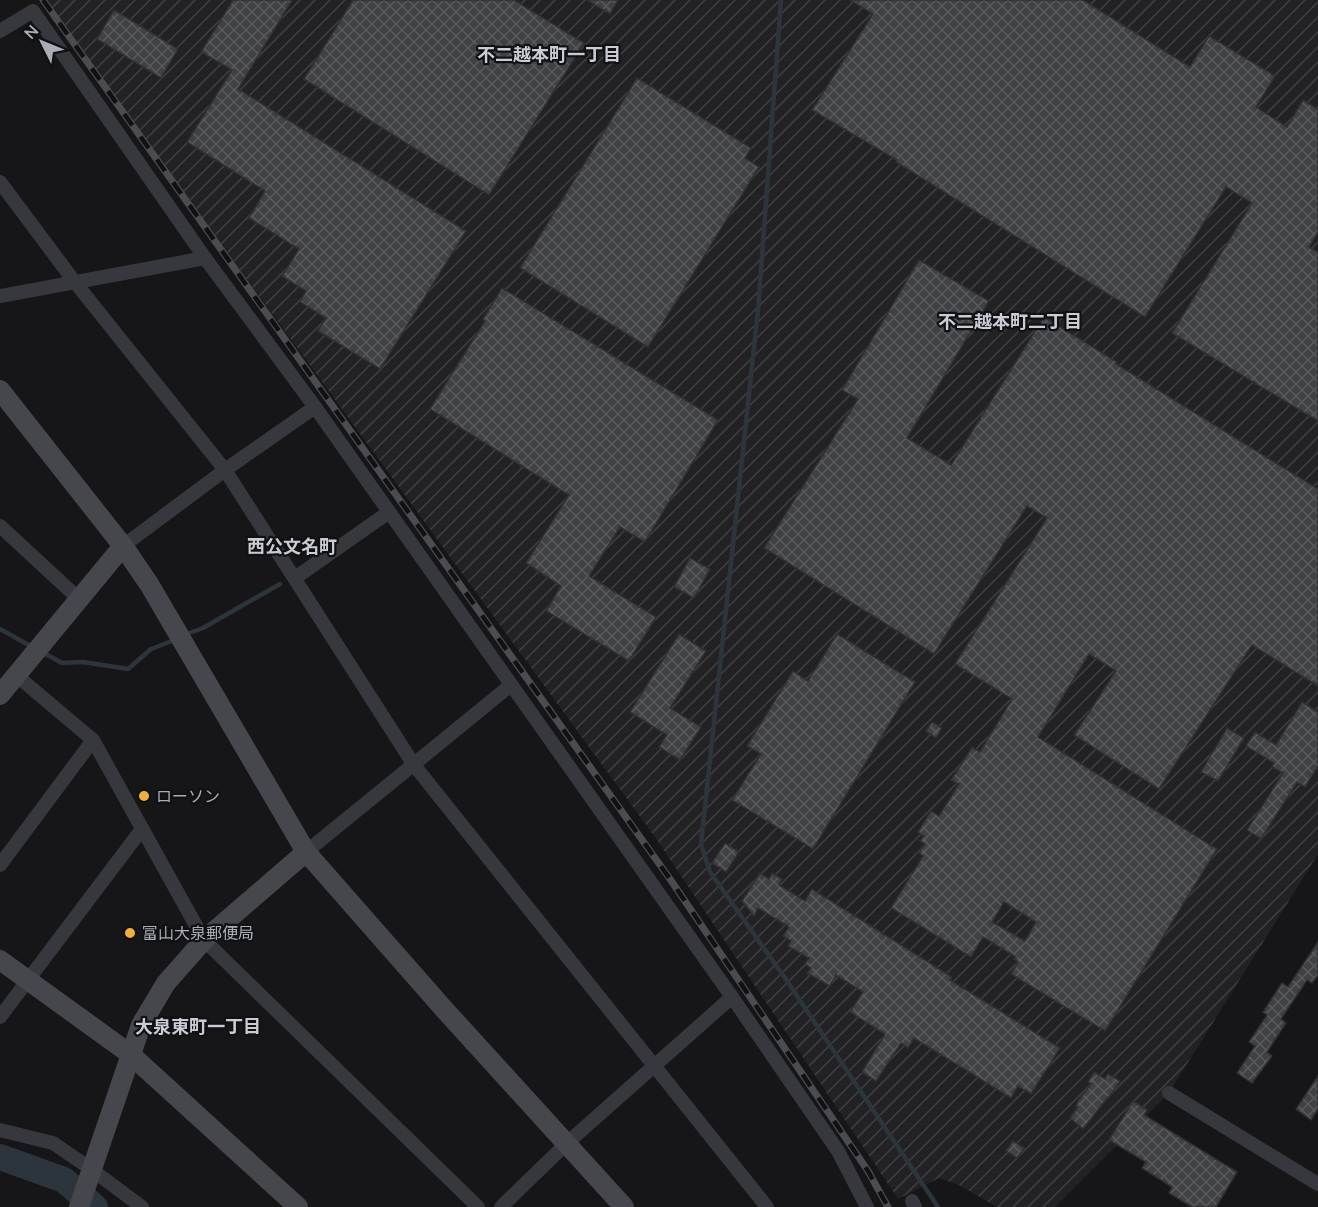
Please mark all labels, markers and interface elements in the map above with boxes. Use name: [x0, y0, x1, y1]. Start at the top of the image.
north arrow: [12, 12, 72, 72]
text: N: [20, 21, 42, 43]
district label: 不二越本町一丁目: [477, 43, 621, 66]
district label: 不二越本町二丁目: [938, 310, 1082, 333]
district label: 西公文名町: [247, 535, 337, 558]
place label: ローソン: [156, 786, 220, 806]
marker: ローソン: [137, 789, 151, 803]
place label: 富山大泉郵便局: [142, 923, 254, 943]
marker: 富山大泉郵便局: [123, 926, 137, 940]
district label: 大泉東町一丁目: [135, 1015, 261, 1038]

